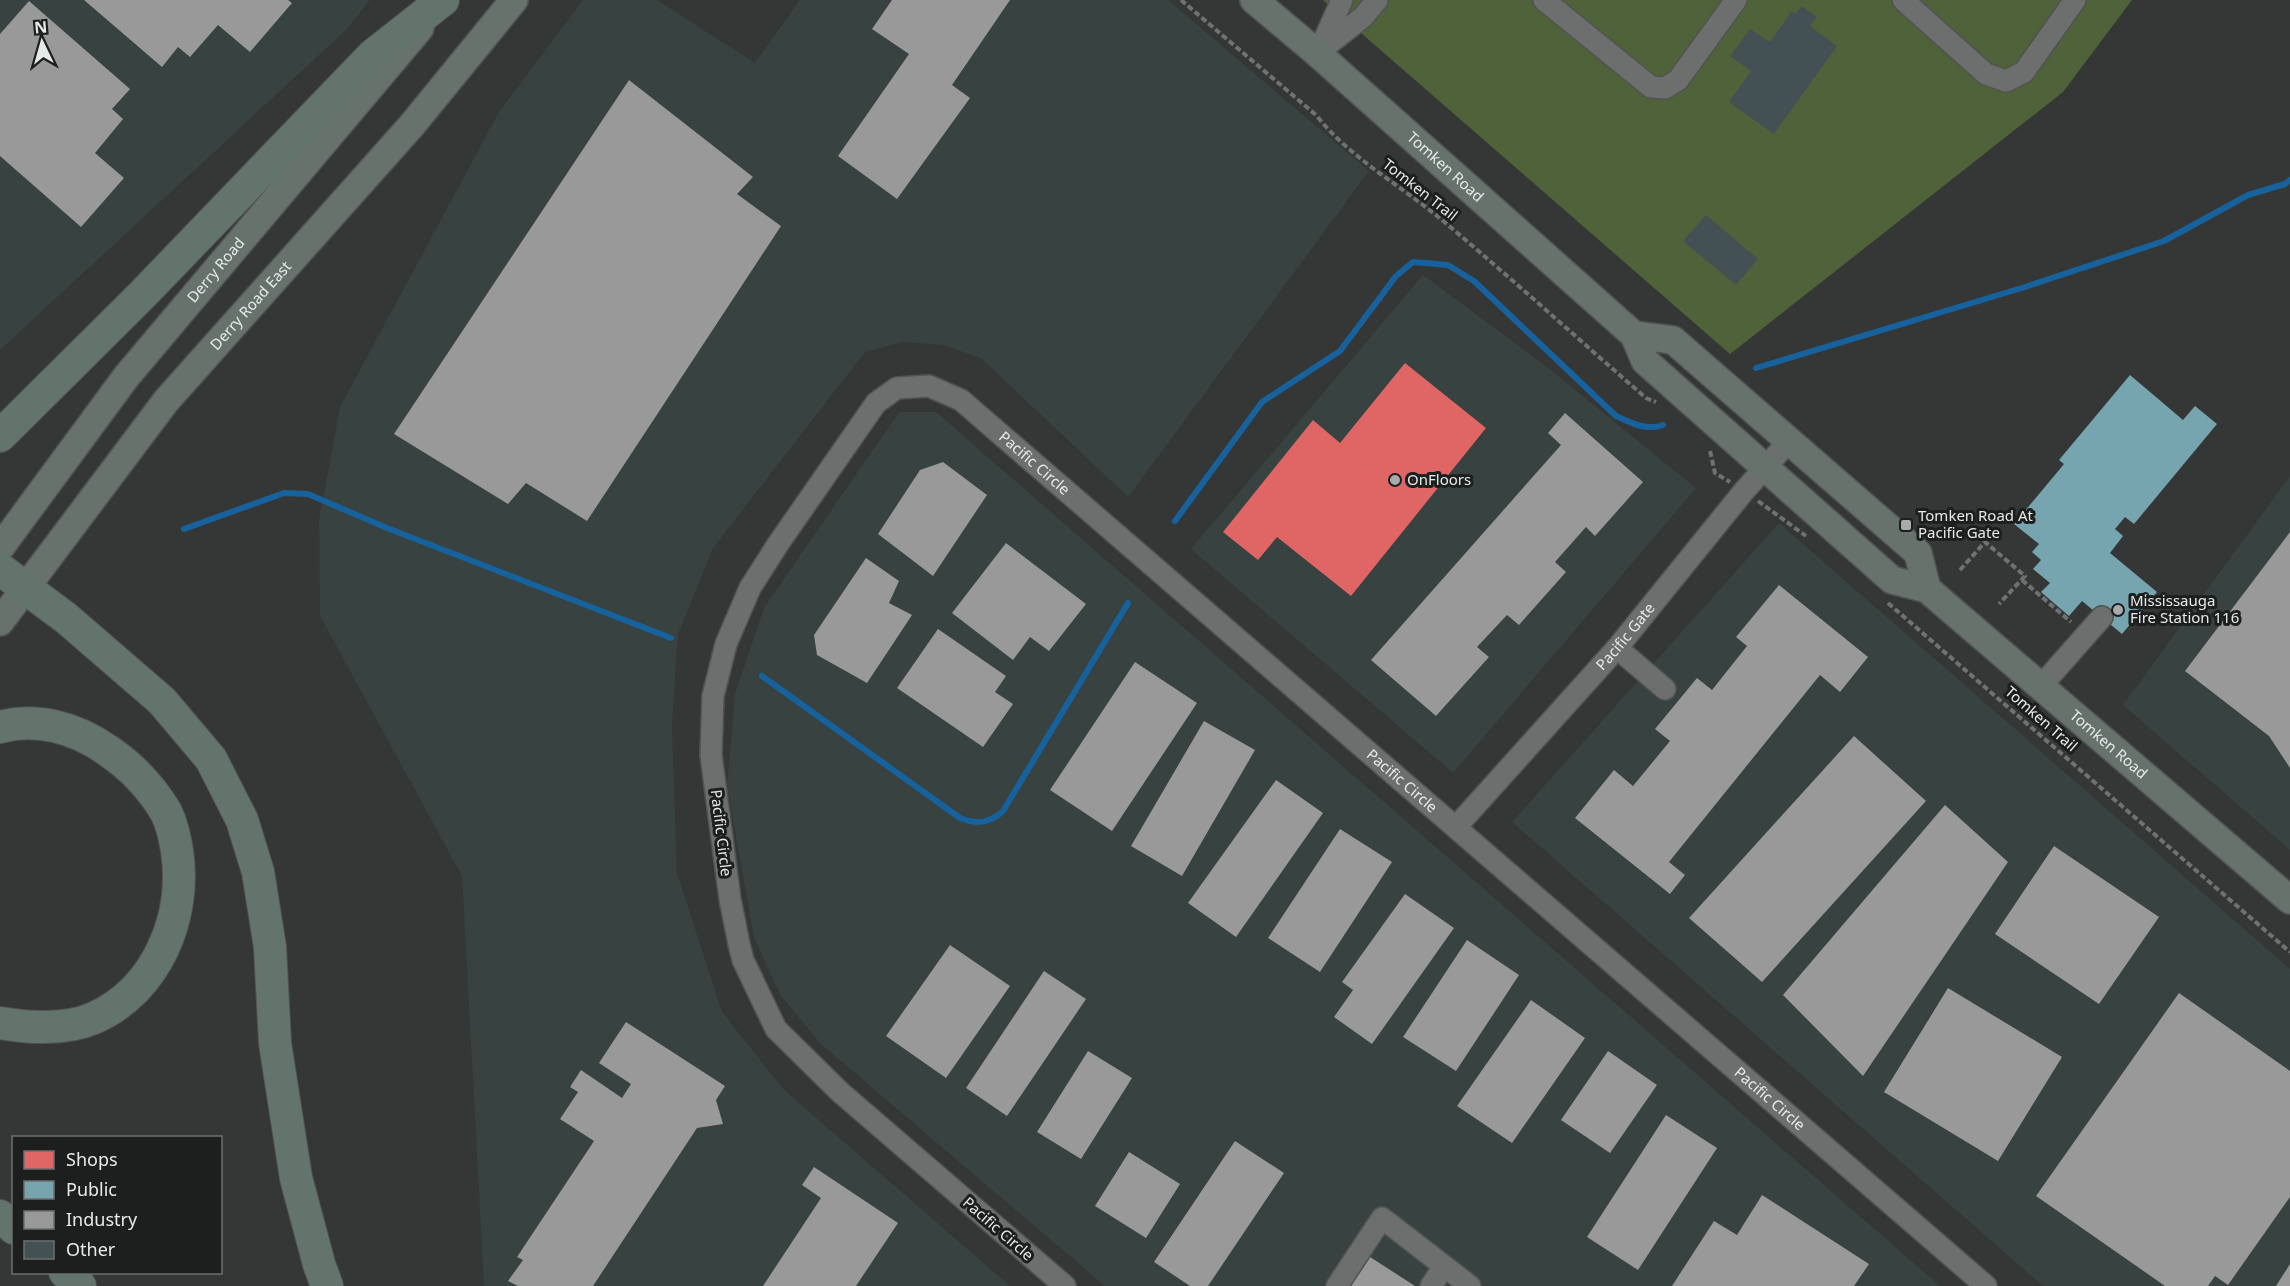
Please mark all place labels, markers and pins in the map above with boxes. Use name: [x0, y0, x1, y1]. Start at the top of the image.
place label: OnFloors: [1407, 469, 1471, 489]
marker: OnFloors: [1388, 473, 1402, 487]
place label: Tomken Road At Pacific Gate: [1918, 505, 2034, 542]
marker: Tomken Road At Pacific Gate: [1899, 518, 1913, 532]
place label: Mississauga Fire Station 116: [2130, 590, 2239, 627]
marker: Mississauga Fire Station 116: [2111, 603, 2125, 617]

